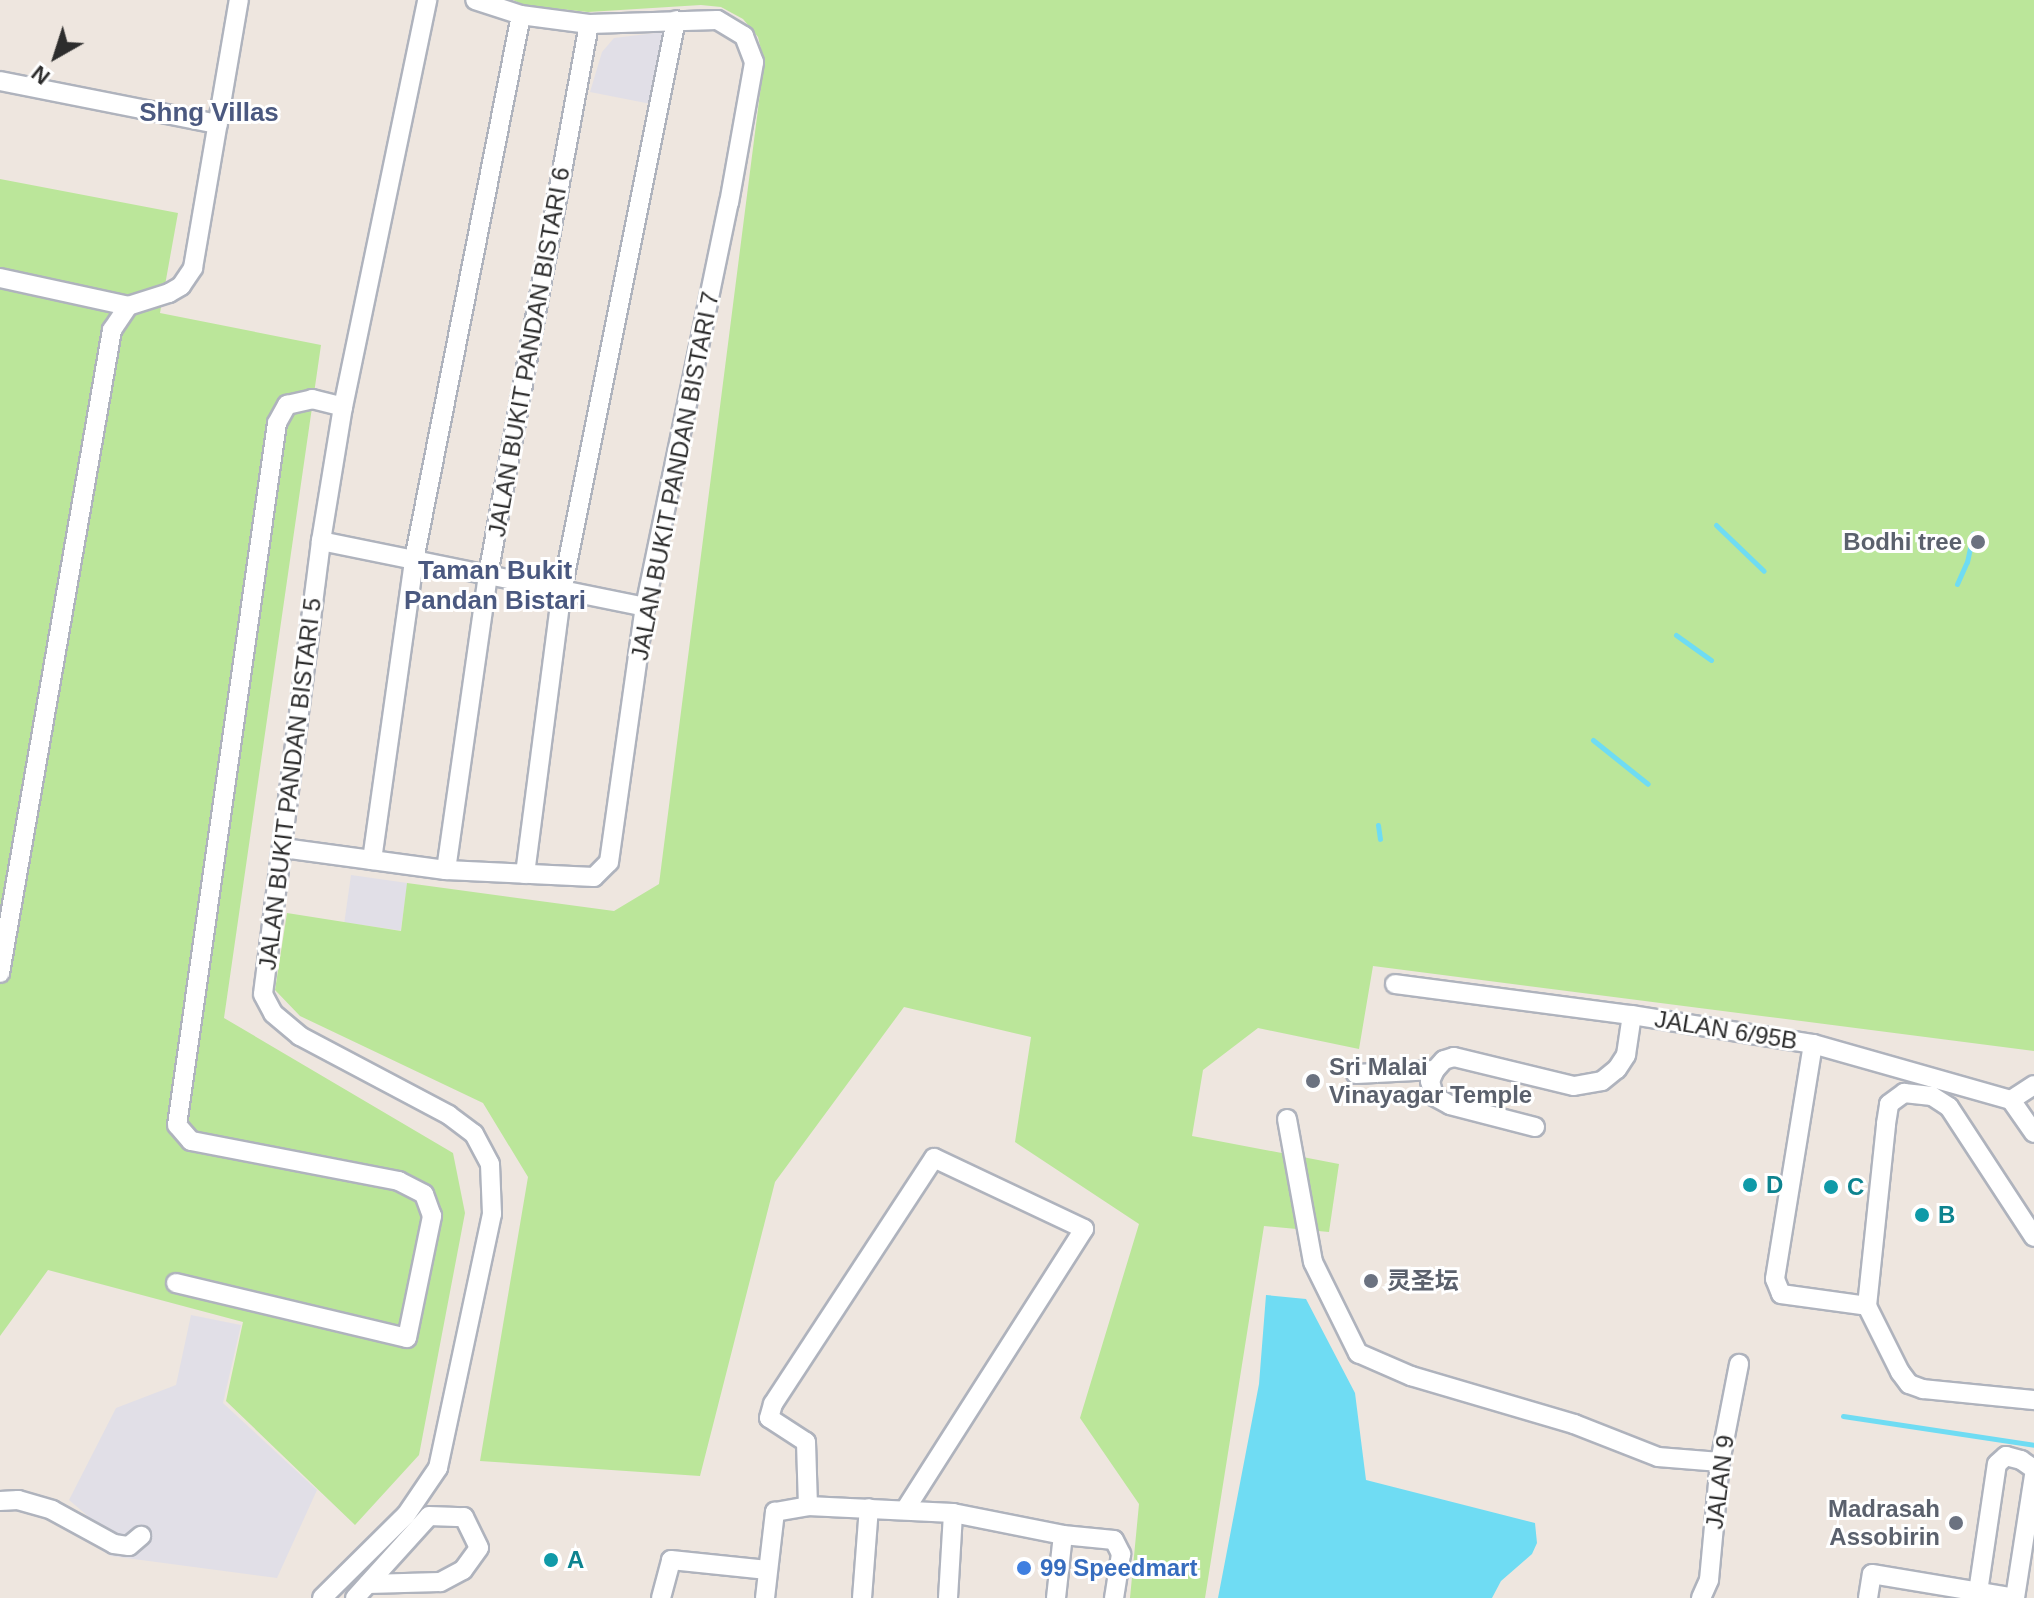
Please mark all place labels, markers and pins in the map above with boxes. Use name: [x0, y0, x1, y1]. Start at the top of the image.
place label: Bodhi tree: [1843, 528, 1962, 556]
marker: Bodhi tree: [1969, 533, 1987, 551]
place label: Sri Malai Vinayagar Temple: [1329, 1053, 1532, 1109]
marker: Sri Malai Vinayagar Temple: [1304, 1072, 1322, 1090]
place label: D: [1766, 1171, 1783, 1199]
place label: C: [1847, 1173, 1864, 1201]
marker: D: [1741, 1176, 1759, 1194]
marker: C: [1822, 1178, 1840, 1196]
place label: B: [1938, 1201, 1955, 1229]
marker: B: [1913, 1206, 1931, 1224]
place label: 灵圣坛: [1387, 1267, 1459, 1295]
marker: 灵圣坛: [1362, 1272, 1380, 1290]
place label: Madrasah Assobirin: [1828, 1495, 1940, 1551]
marker: Madrasah Assobirin: [1947, 1514, 1965, 1532]
place label: A: [567, 1546, 584, 1574]
marker: A: [542, 1551, 560, 1569]
place label: 99 Speedmart: [1040, 1554, 1197, 1582]
marker: 99 Speedmart: [1015, 1559, 1033, 1577]

